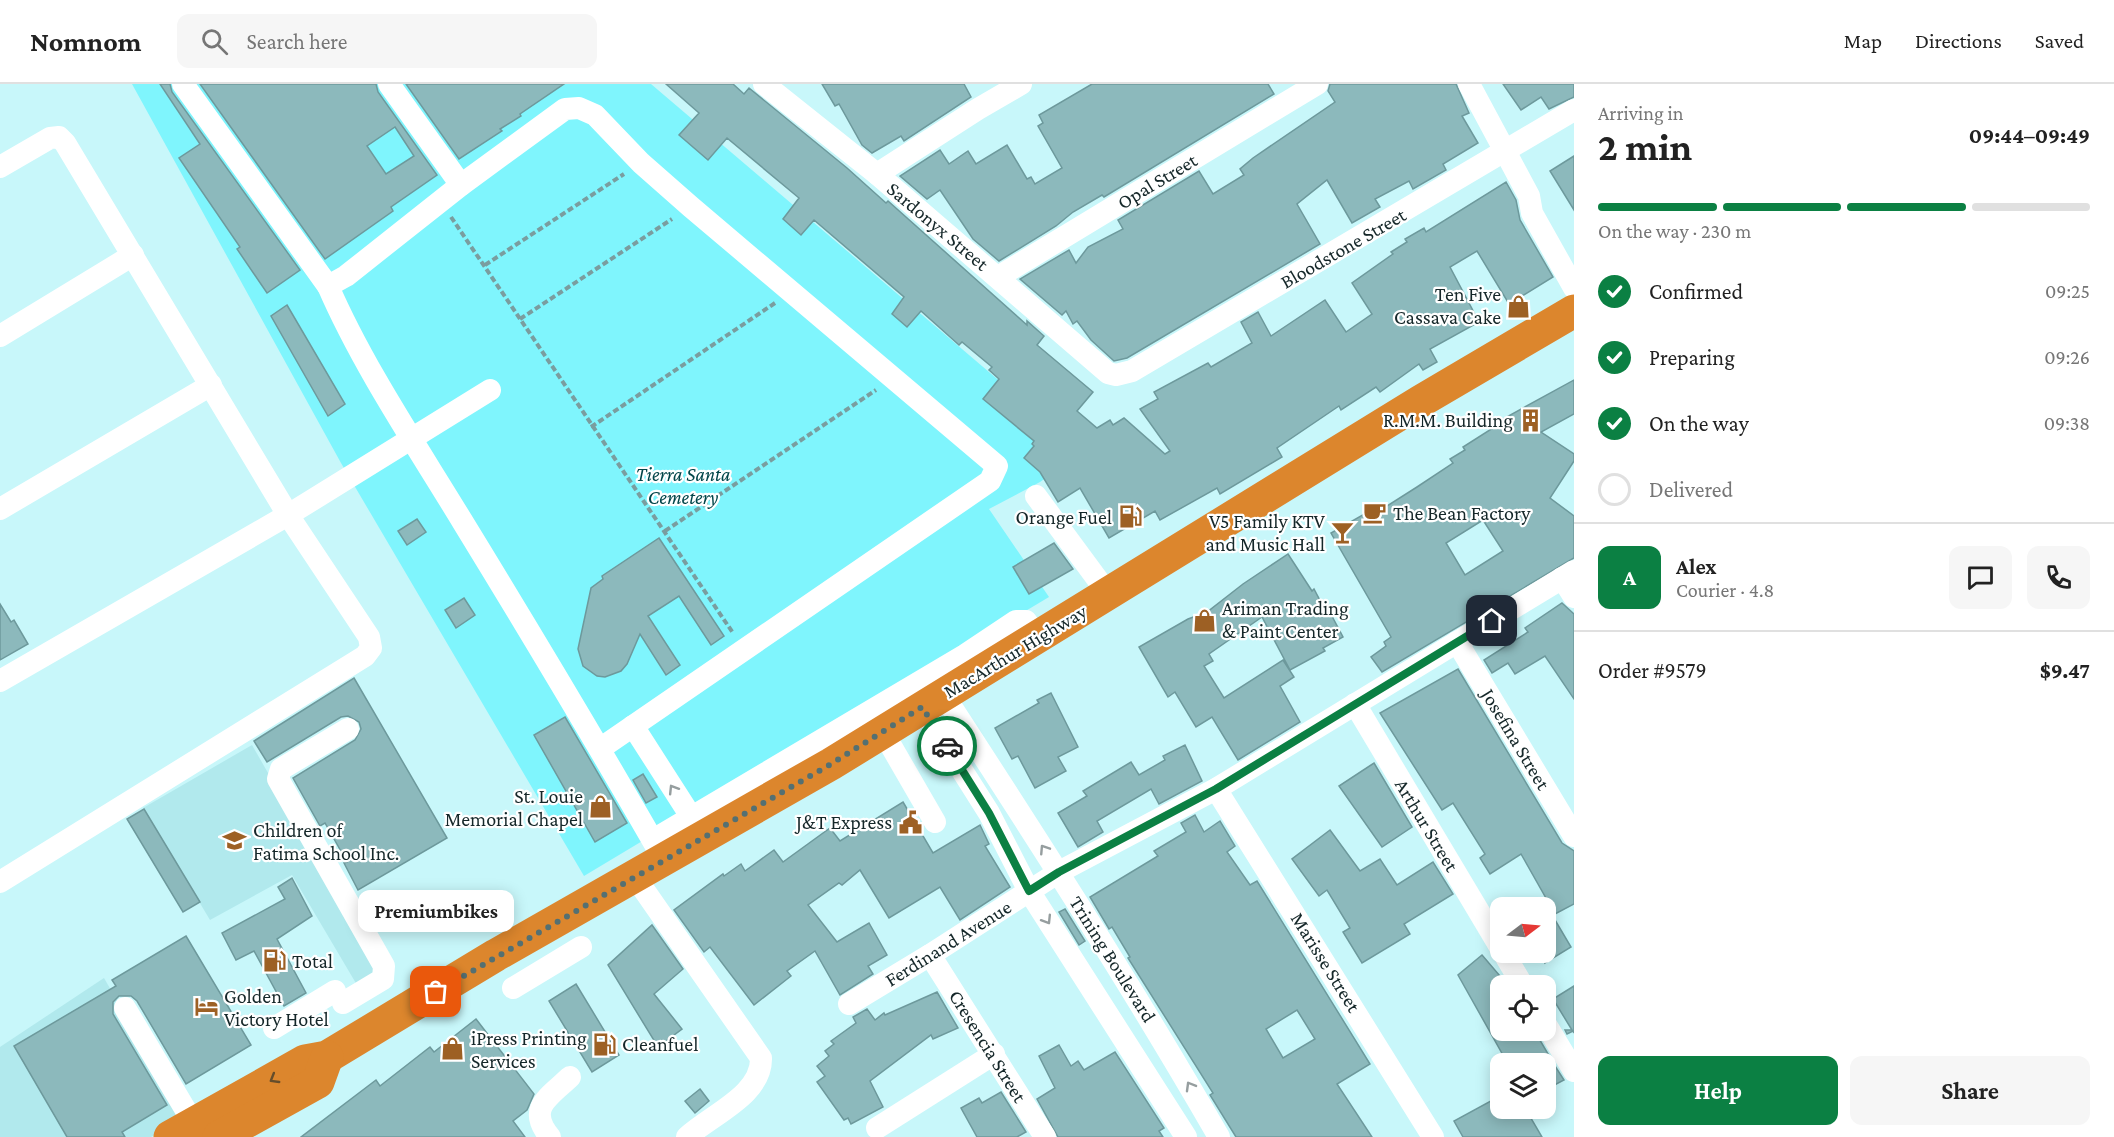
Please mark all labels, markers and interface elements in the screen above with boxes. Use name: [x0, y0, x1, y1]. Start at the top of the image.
search box: [177, 14, 597, 68]
icon: search: [198, 25, 231, 58]
text: Nomnom: [30, 26, 141, 57]
text: Search here: [246, 29, 347, 54]
text: Map: [1844, 29, 1882, 53]
text: Directions: [1915, 29, 2002, 53]
text: Saved: [2035, 29, 2084, 53]
text: Arriving in: [1598, 102, 1683, 124]
text: 09:44–09:49: [1969, 123, 2090, 148]
text: 2 min: [1598, 125, 1692, 168]
street label: Opal Street: [1113, 148, 1202, 214]
street label: Sardonyx Street: [882, 177, 993, 276]
street label: Bloodstone Street: [1276, 203, 1410, 293]
text: On the way · 230 m: [1598, 220, 1751, 242]
icon: check: [1598, 275, 1631, 308]
text: Confirmed: [1649, 279, 1743, 304]
text: 09:25: [2045, 280, 2090, 302]
place label: Ten Five Cassava Cake: [1394, 283, 1501, 328]
shop icon: Ten Five Cassava Cake: [1506, 293, 1532, 319]
icon: check: [1598, 341, 1631, 374]
text: Preparing: [1649, 345, 1735, 370]
text: 09:26: [2044, 346, 2090, 368]
building icon: R.M.M. Building: [1518, 407, 1544, 433]
icon: check: [1598, 407, 1631, 440]
place label: R.M.M. Building: [1383, 409, 1513, 432]
text: On the way: [1649, 411, 1749, 436]
text: 09:38: [2044, 412, 2090, 434]
park label: Tierra Santa Cemetery: [636, 463, 730, 509]
text: Delivered: [1649, 477, 1733, 502]
cafe icon: The Bean Factory: [1362, 500, 1388, 526]
place label: The Bean Factory: [1393, 502, 1531, 525]
fuel station icon: Orange Fuel: [1117, 504, 1143, 530]
place label: Orange Fuel: [1016, 506, 1112, 529]
place label: V5 Family KTV and Music Hall: [1205, 510, 1326, 555]
bar icon: V5 Family KTV and Music Hall: [1330, 520, 1356, 546]
button: chat: [1949, 546, 2012, 609]
button: phone: [2027, 546, 2090, 609]
text: Alex: [1676, 554, 1717, 579]
text: A: [1623, 565, 1636, 590]
text: Courier · 4.8: [1676, 579, 1774, 601]
pin: [1466, 595, 1517, 646]
place label: Ariman Trading & Paint Center: [1222, 597, 1349, 642]
street label: MacArthur Highway: [939, 599, 1092, 703]
icon: home: [1475, 604, 1508, 637]
shop icon: Ariman Trading & Paint Center: [1191, 607, 1217, 633]
text: Order #9579: [1598, 658, 1707, 683]
text: $9.47: [2040, 658, 2090, 683]
street label: Josefina Street: [1475, 683, 1555, 794]
courier: [917, 716, 977, 776]
icon: car: [931, 730, 964, 763]
street label: Arthur Street: [1391, 775, 1463, 876]
place label: St. Louie Memorial Chapel: [445, 785, 583, 831]
one-way arrow: [668, 785, 680, 795]
shop icon: St. Louie Memorial Chapel: [588, 794, 614, 820]
public building icon: J&T Express: [897, 809, 923, 835]
place label: J&T Express: [794, 811, 892, 834]
place label: Children of Fatima School Inc.: [253, 819, 399, 864]
school or university icon: Children of Fatima School Inc.: [222, 828, 248, 854]
one-way arrow: [1040, 844, 1051, 855]
callout: Premiumbikes: [358, 890, 514, 932]
street label: Trining Boulevard: [1065, 892, 1161, 1027]
street label: Ferdinand Avenue: [881, 895, 1015, 991]
north arrow: [1490, 897, 1556, 963]
map controls: [1490, 897, 1556, 1119]
text: Premiumbikes: [374, 900, 498, 922]
street label: Marisse Street: [1287, 908, 1366, 1016]
one-way arrow: [1040, 913, 1051, 924]
fuel station icon: Total: [261, 948, 287, 974]
place label: Total: [292, 950, 333, 972]
pin: [410, 966, 461, 1017]
icon: bag: [419, 975, 452, 1008]
button: locate: [1490, 975, 1556, 1041]
place label: Golden Victory Hotel: [224, 985, 329, 1031]
street label: Cresencia Street: [945, 986, 1031, 1106]
hotel icon: Golden Victory Hotel: [193, 994, 219, 1020]
place label: iPress Printing Services: [471, 1027, 587, 1072]
fuel station icon: Cleanfuel: [591, 1031, 617, 1057]
place label: Cleanfuel: [622, 1033, 698, 1055]
shop icon: iPress Printing Services: [440, 1036, 466, 1062]
button: layers: [1490, 1053, 1556, 1119]
button: Help: [1598, 1056, 1838, 1125]
button: Share: [1850, 1056, 2090, 1125]
one-way arrow: [270, 1071, 280, 1083]
one-way arrow: [1185, 1082, 1197, 1092]

